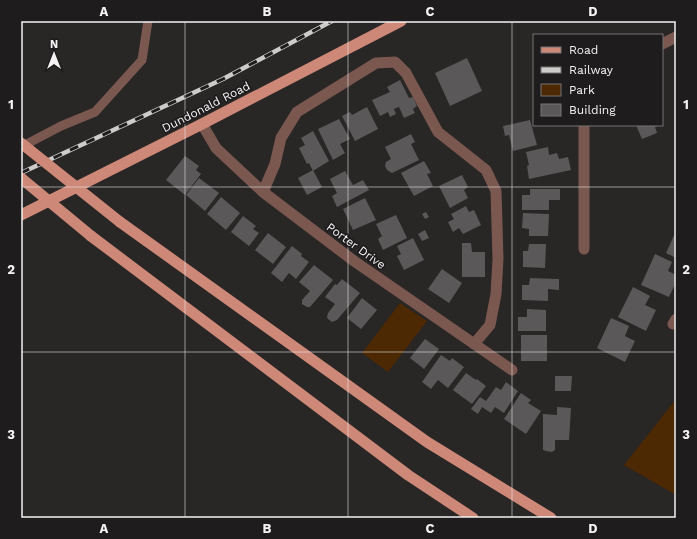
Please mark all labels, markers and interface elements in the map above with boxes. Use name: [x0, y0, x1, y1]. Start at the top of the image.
text: A: [100, 4, 109, 19]
text: B: [263, 4, 272, 19]
text: C: [426, 4, 435, 19]
text: D: [588, 4, 598, 19]
north arrow: [34, 34, 74, 74]
legend: [533, 34, 663, 126]
text: N: [50, 38, 58, 51]
text: Road: [569, 43, 598, 57]
text: Railway: [569, 63, 614, 77]
street label: Dundonald Road: [160, 79, 252, 135]
text: Park: [569, 83, 595, 97]
text: 1: [8, 97, 14, 112]
text: 1: [683, 97, 689, 112]
text: Building: [569, 103, 616, 117]
street label: Porter Drive: [324, 220, 388, 272]
text: 2: [7, 262, 15, 277]
text: 2: [682, 262, 690, 277]
text: 3: [7, 427, 15, 442]
text: 3: [682, 427, 690, 442]
text: A: [100, 521, 109, 536]
text: B: [263, 521, 272, 536]
text: C: [426, 521, 435, 536]
text: D: [588, 521, 598, 536]

